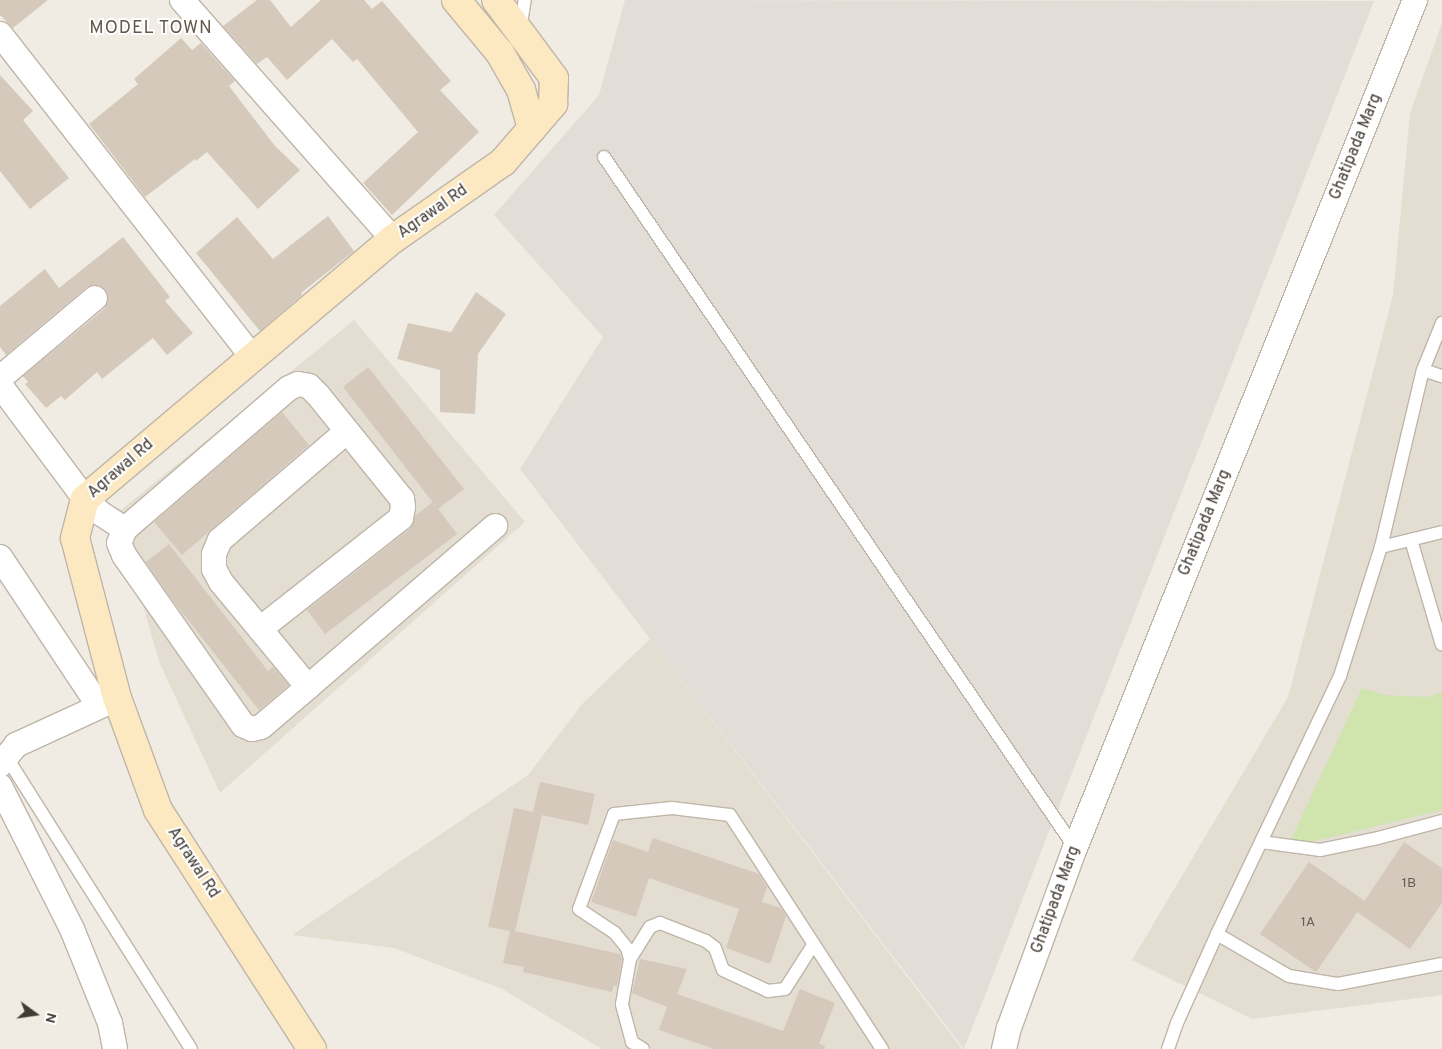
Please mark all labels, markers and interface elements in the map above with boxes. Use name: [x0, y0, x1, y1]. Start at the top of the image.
district label: MODEL TOWN: [87, 18, 215, 40]
street label: Ghatipada Marg: [1326, 91, 1386, 203]
street label: Agrawal Rd: [394, 181, 472, 243]
street label: Agrawal Rd: [84, 435, 158, 503]
street label: Ghatipada Marg: [1175, 467, 1235, 579]
street label: Agrawal Rd: [163, 824, 223, 902]
street label: Ghatipada Marg: [1028, 844, 1084, 956]
house number: 1B: [1402, 876, 1416, 892]
house number: 1A: [1301, 915, 1315, 931]
north arrow: [10, 989, 60, 1039]
text: N: [41, 1011, 60, 1025]

